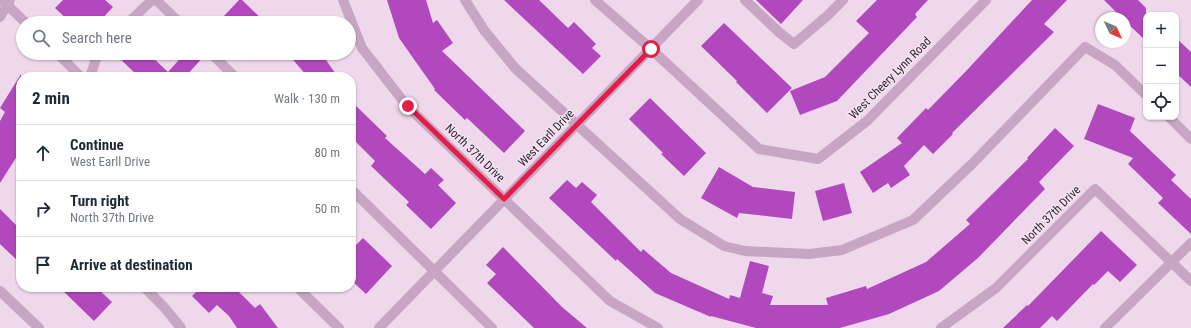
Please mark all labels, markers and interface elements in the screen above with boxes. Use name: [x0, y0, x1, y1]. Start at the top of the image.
north arrow: [1095, 12, 1131, 48]
map controls: [1143, 12, 1179, 120]
button: +: [1143, 12, 1179, 48]
search box: [16, 16, 356, 60]
icon: search: [30, 27, 52, 49]
text: Search here: [62, 29, 132, 47]
street label: West Cheery Lynn Road: [846, 34, 934, 122]
route start: [642, 40, 660, 58]
button: −: [1143, 48, 1179, 84]
button: locate: [1143, 84, 1179, 120]
text: 2 min: [32, 88, 70, 108]
text: Walk · 130 m: [274, 91, 340, 106]
route end: [399, 97, 417, 115]
street label: West Earll Drive: [515, 106, 577, 169]
street label: North 37th Drive: [442, 121, 508, 185]
text: Continue: [70, 136, 124, 154]
icon: ahead: [32, 142, 54, 164]
text: 80 m: [314, 145, 340, 160]
text: West Earll Drive: [70, 154, 150, 169]
street label: North 37th Drive: [1019, 182, 1084, 247]
text: Turn right: [70, 192, 129, 210]
icon: right: [32, 198, 54, 220]
text: 50 m: [314, 201, 340, 216]
text: North 37th Drive: [70, 210, 154, 225]
icon: arrive: [32, 254, 54, 276]
text: Arrive at destination: [70, 256, 193, 274]

